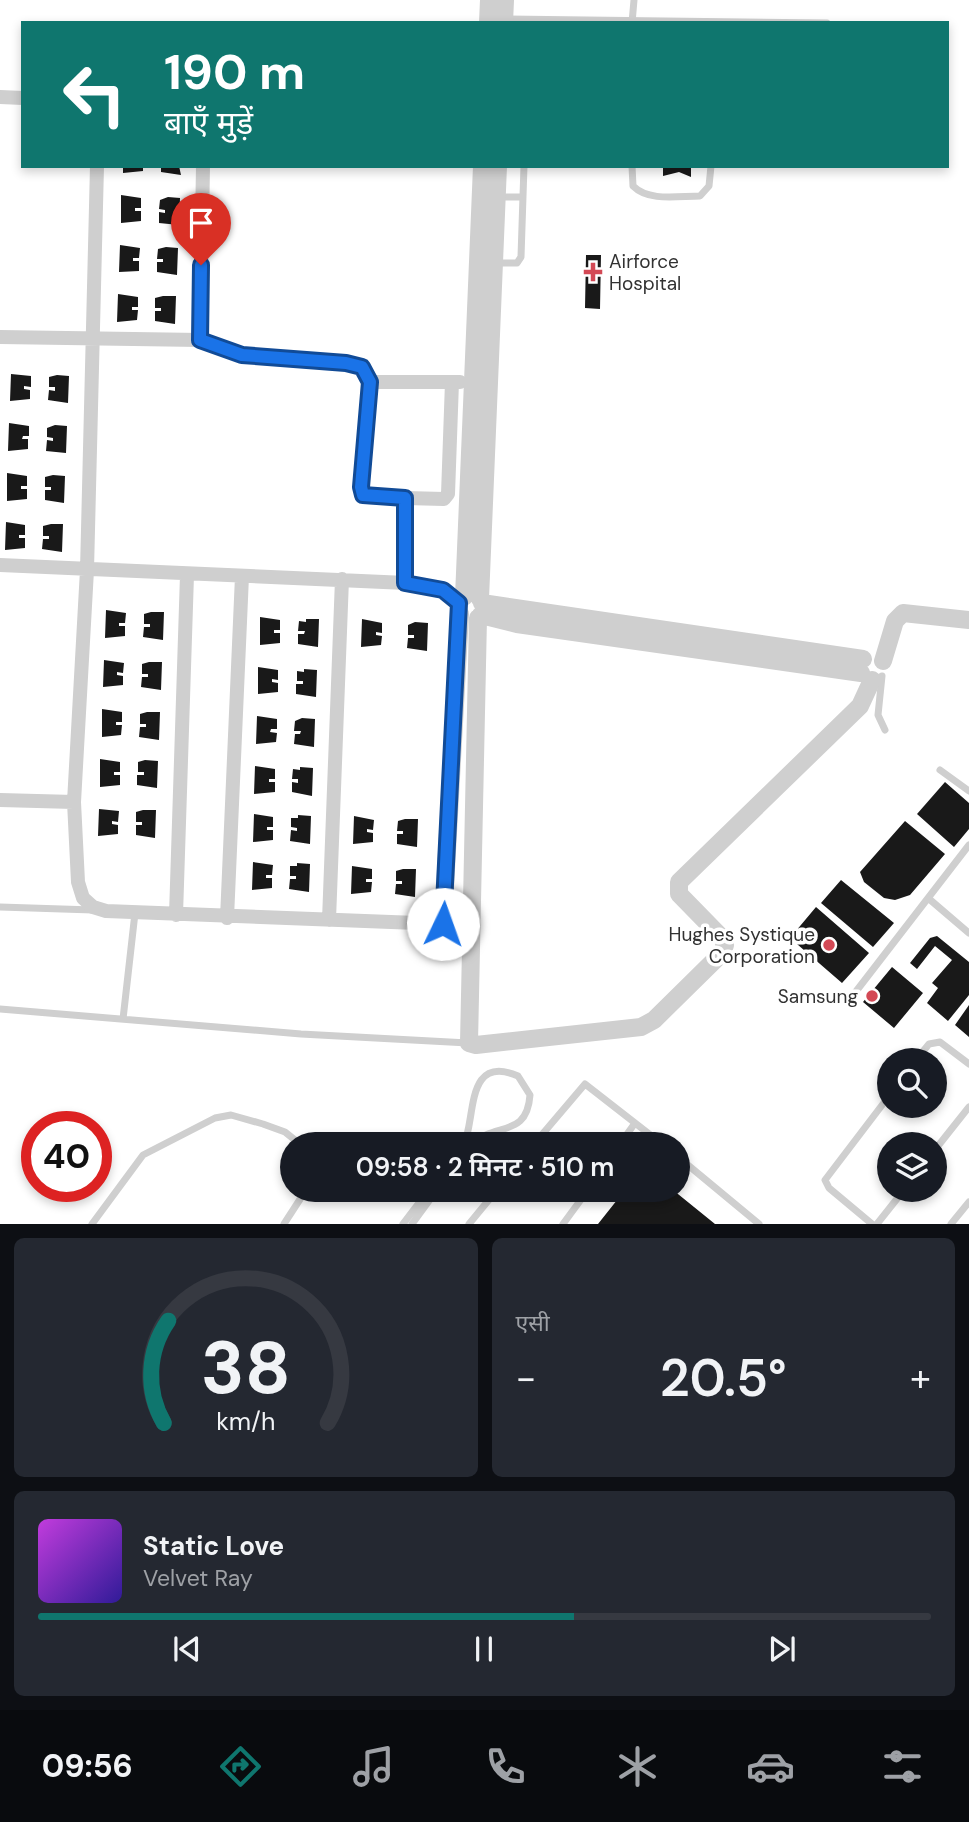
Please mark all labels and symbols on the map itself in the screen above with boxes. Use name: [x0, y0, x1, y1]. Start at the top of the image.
pin: [171, 193, 231, 265]
place label: Airforce Hospital: [609, 249, 681, 296]
marker: Airforce Hospital: [583, 262, 603, 282]
position arrow: [406, 887, 480, 961]
place label: Hughes Systique Corporation: [669, 922, 815, 969]
marker: Hughes Systique Corporation: [821, 937, 837, 953]
place label: Samsung: [778, 984, 858, 1009]
marker: Samsung: [864, 988, 880, 1004]
speed limit sign: 40: [21, 1111, 112, 1202]

